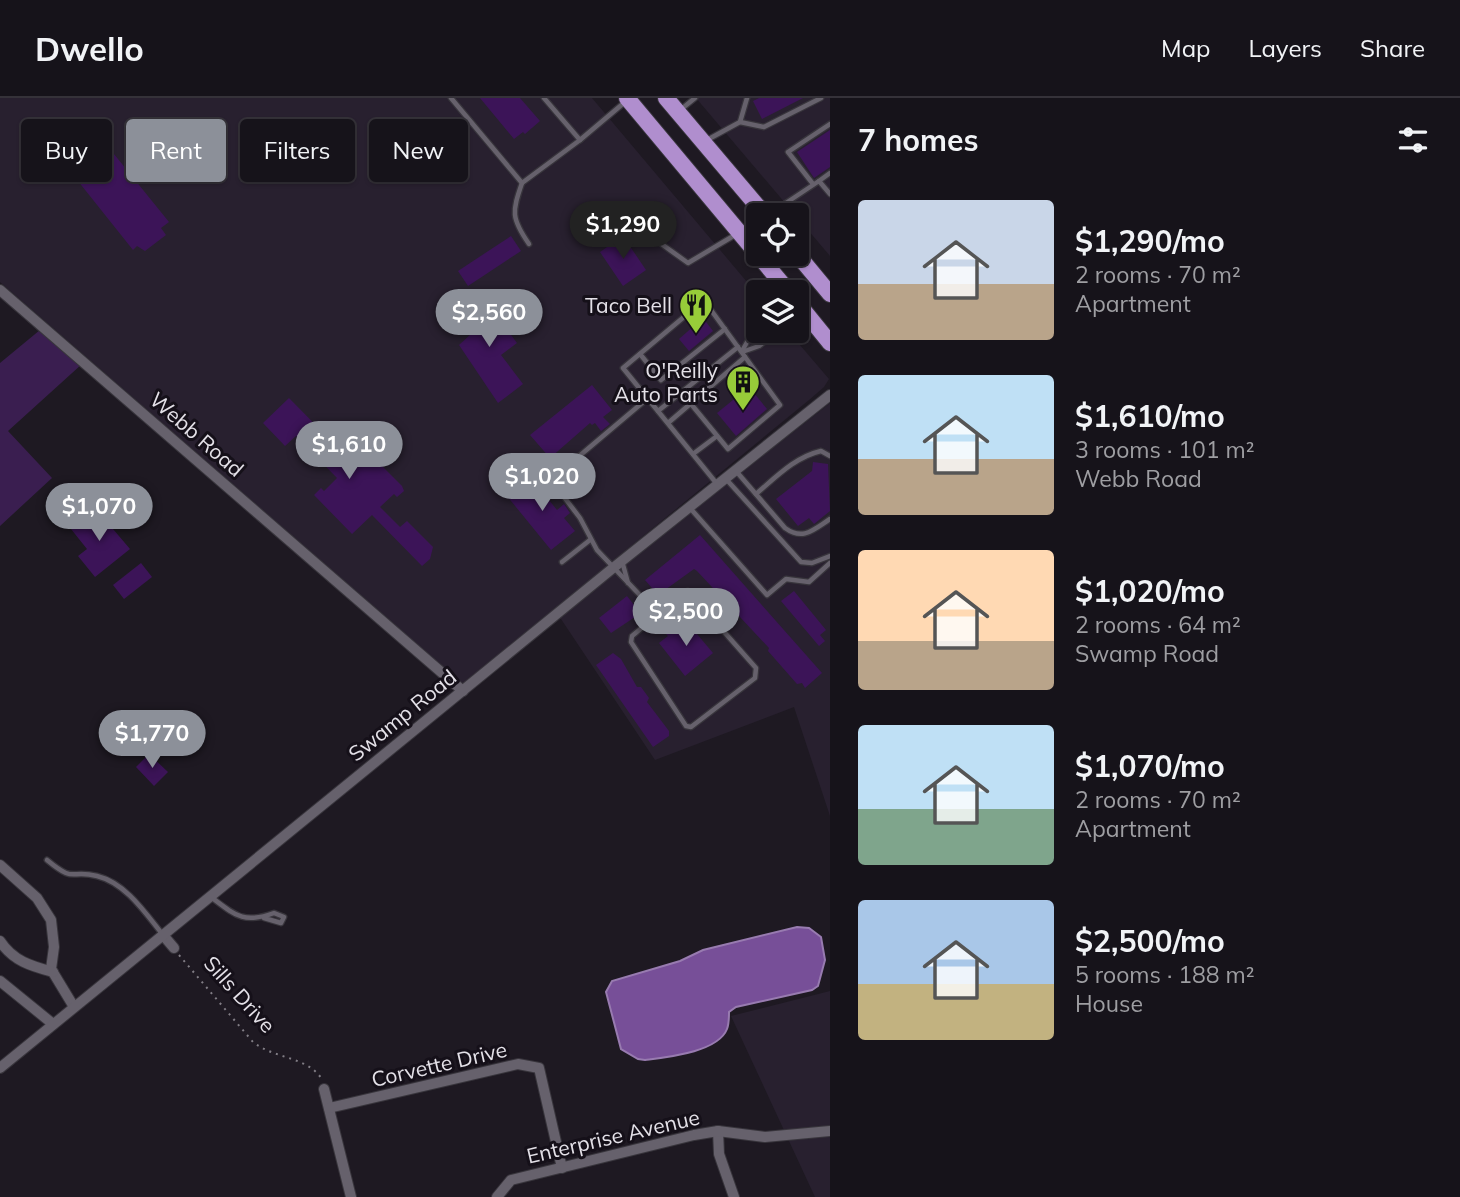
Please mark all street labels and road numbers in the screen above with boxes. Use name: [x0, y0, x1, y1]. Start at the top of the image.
street label: Webb Road: [145, 386, 249, 482]
street label: Swamp Road: [343, 663, 461, 767]
street label: Sills Drive: [199, 950, 281, 1038]
street label: Corvette Drive: [369, 1036, 509, 1092]
street label: Enterprise Avenue: [524, 1103, 702, 1169]

